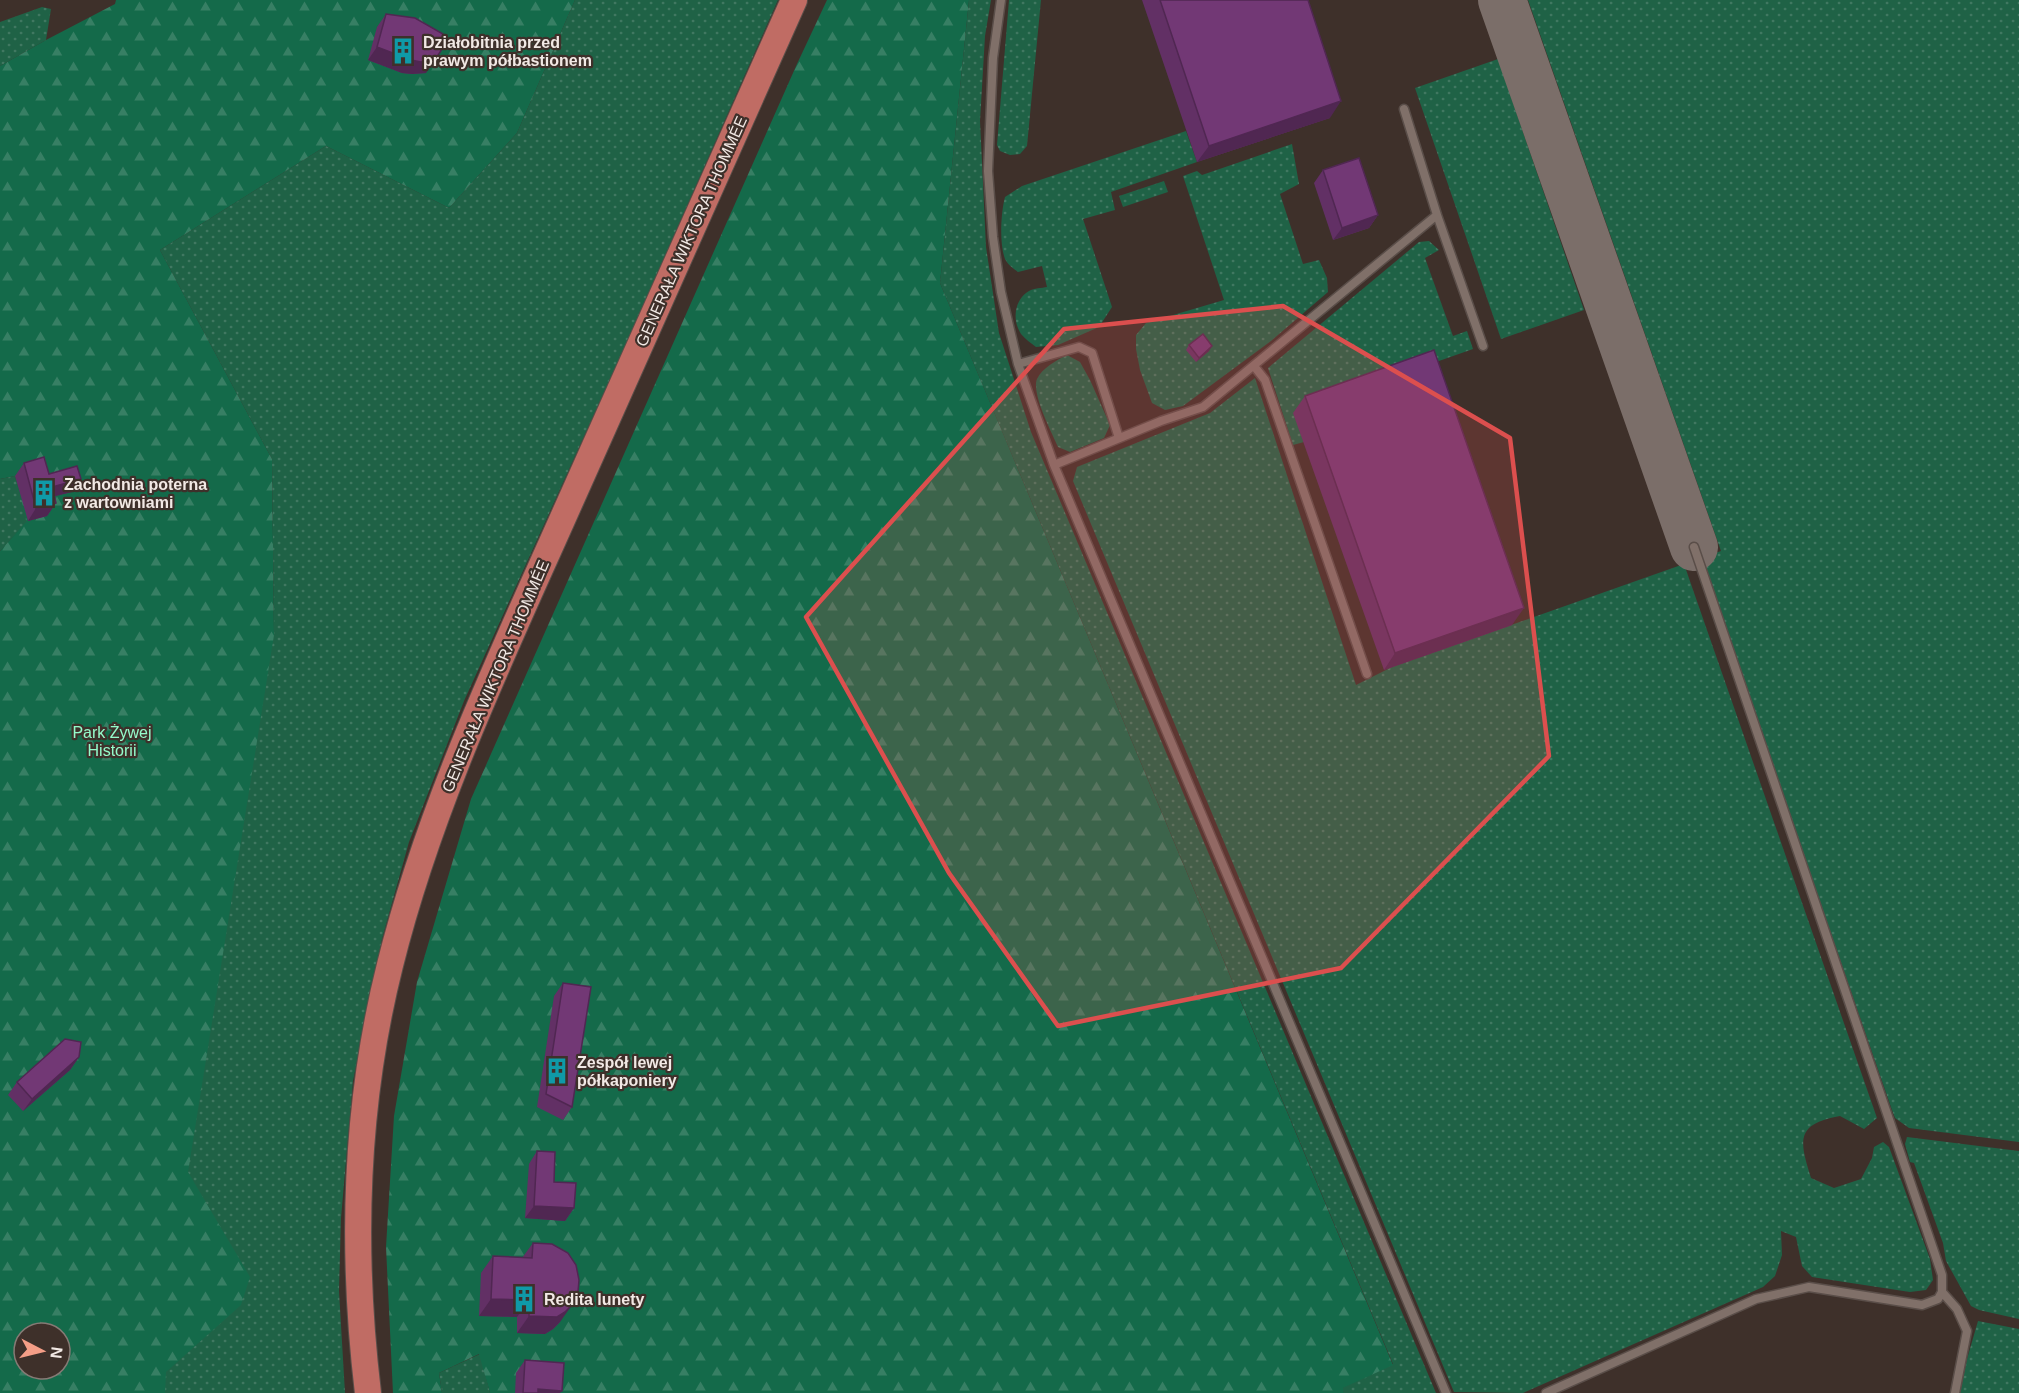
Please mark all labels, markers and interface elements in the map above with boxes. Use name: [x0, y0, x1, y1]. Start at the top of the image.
place label: Działobitnia przed prawym półbastionem: [423, 34, 592, 69]
building icon: Działobitnia przed prawym półbastionem: [388, 36, 418, 66]
street label: GENERAŁA WIKTORA THOMMÉE: [632, 113, 750, 349]
place label: Zachodnia poterna z wartowniami: [64, 476, 207, 511]
building icon: Zachodnia poterna z wartowniami: [29, 478, 59, 508]
street label: GENERAŁA WIKTORA THOMMÉE: [438, 557, 552, 795]
park label: Park Żywej Historii: [72, 723, 152, 759]
place label: Zespół lewej półkaponiery: [577, 1054, 677, 1089]
building icon: Zespół lewej półkaponiery: [542, 1056, 572, 1086]
building icon: Redita lunety: [509, 1284, 539, 1314]
place label: Redita lunety: [544, 1291, 645, 1308]
north arrow: [12, 1321, 72, 1381]
text: N: [47, 1346, 66, 1360]

